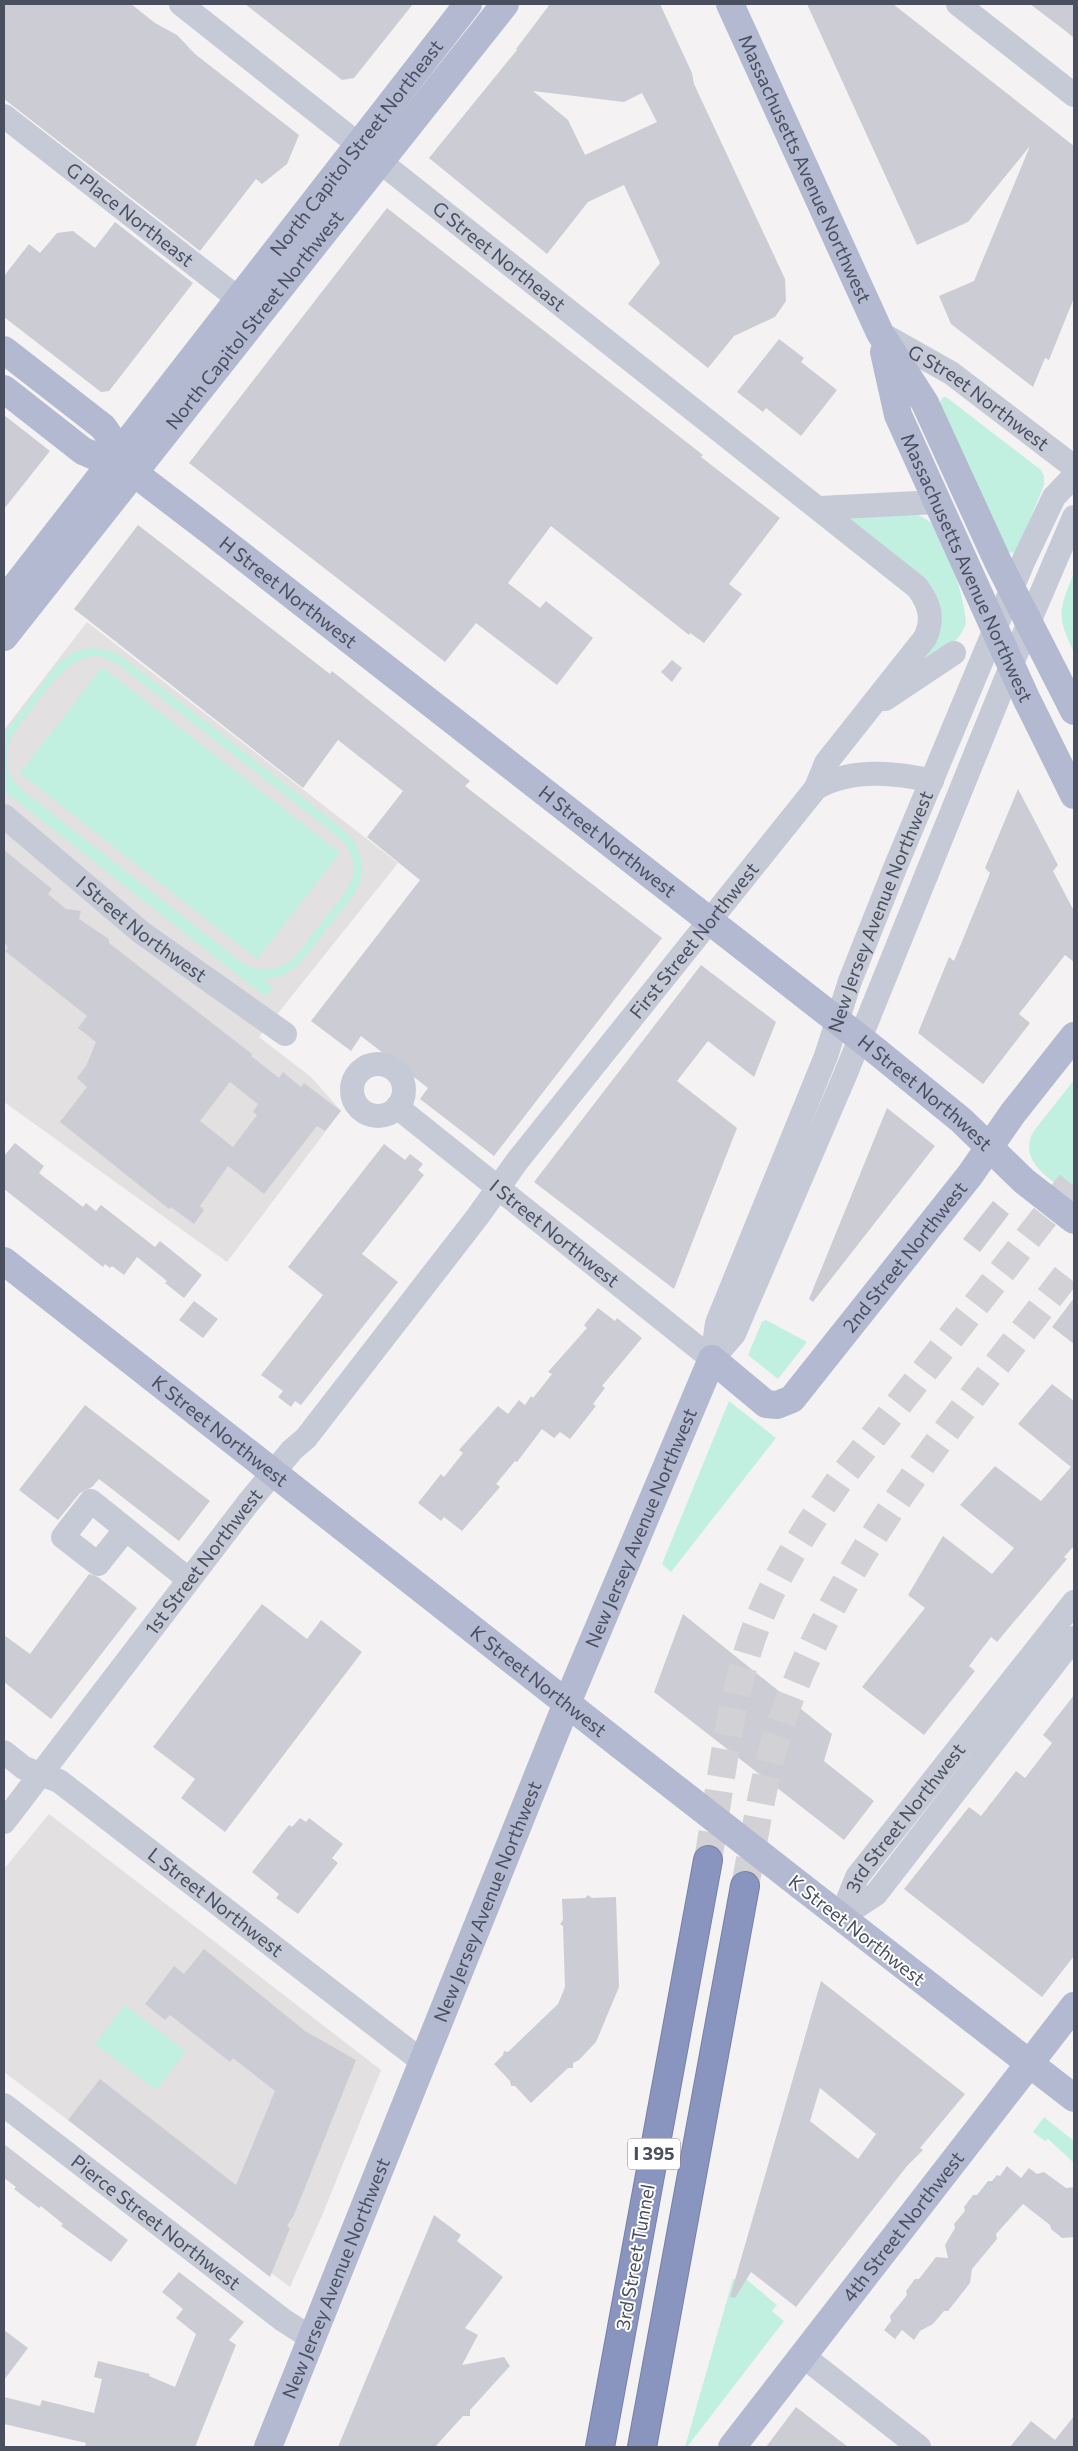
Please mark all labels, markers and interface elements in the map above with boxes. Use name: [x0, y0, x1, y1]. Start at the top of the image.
street label: Massachusetts Avenue Northwest: [734, 31, 877, 307]
street label: North Capitol Street Northeast: [265, 35, 447, 260]
street label: G Place Northeast: [62, 157, 199, 271]
street label: G Street Northeast: [428, 196, 571, 316]
street label: North Capitol Street Northwest: [160, 206, 348, 434]
street label: G Street Northwest: [904, 339, 1054, 455]
street label: Massachusetts Avenue Northwest: [897, 429, 1038, 706]
street label: H Street Northwest: [215, 531, 362, 653]
street label: H Street Northwest: [534, 780, 681, 902]
street label: New Jersey Avenue Northwest: [822, 787, 937, 1035]
street label: First Street Northwest: [624, 857, 763, 1023]
street label: I Street Northwest: [72, 870, 212, 986]
street label: H Street Northwest: [854, 1029, 998, 1155]
street label: I Street Northwest: [486, 1174, 625, 1292]
street label: 2nd Street Northwest: [837, 1176, 972, 1337]
street label: K Street Northwest: [148, 1370, 293, 1491]
street label: New Jersey Avenue Northwest: [580, 1404, 701, 1651]
street label: 1st Street Northwest: [139, 1483, 267, 1639]
street label: K Street Northwest: [466, 1620, 612, 1741]
street label: 3rd Street Northwest: [840, 1738, 970, 1896]
street label: New Jersey Avenue Northwest: [428, 1777, 546, 2025]
street label: L Street Northwest: [144, 1842, 289, 1961]
street label: K Street Northwest: [785, 1869, 930, 1990]
road number: I 395: [628, 2138, 680, 2170]
street label: 4th Street Northwest: [837, 2146, 968, 2306]
street label: Pierce Street Northwest: [67, 2149, 246, 2294]
street label: New Jersey Avenue Northwest: [277, 2154, 394, 2402]
street label: 3rd Street Tunnel: [610, 2182, 659, 2332]

